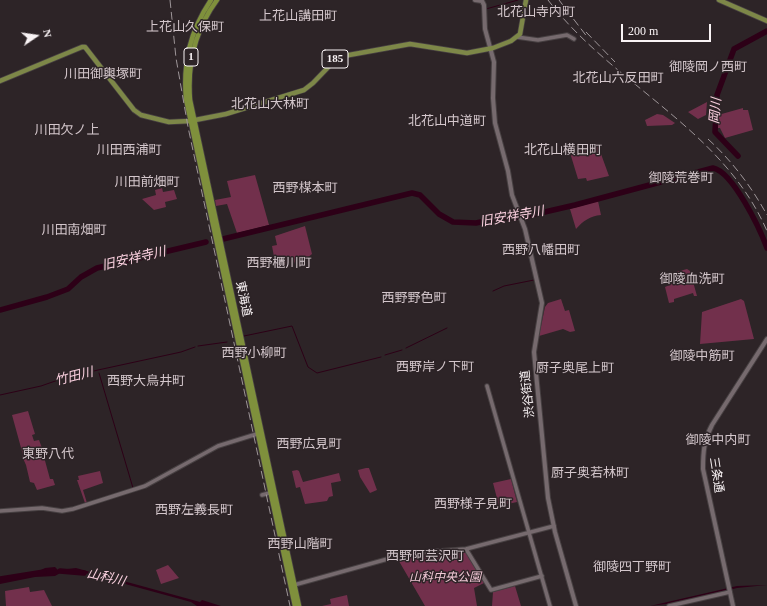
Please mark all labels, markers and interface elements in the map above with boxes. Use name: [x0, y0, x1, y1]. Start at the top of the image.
district label: 北花山寺内町: [497, 5, 575, 21]
district label: 上花山講田町: [259, 9, 337, 25]
north arrow: [16, 16, 56, 56]
scale bar: [623, 16, 713, 42]
district label: 上花山久保町: [146, 20, 224, 36]
text: 200 m: [628, 24, 658, 38]
text: N: [41, 28, 54, 39]
road number: 1: [184, 48, 198, 66]
road number: 185: [322, 50, 348, 68]
district label: 御陵岡ノ西町: [669, 60, 747, 76]
district label: 川田御輿塚町: [64, 67, 142, 83]
district label: 北花山六反田町: [573, 71, 663, 87]
district label: 北花山大林町: [231, 97, 309, 113]
water label: 岡川: [707, 97, 725, 125]
district label: 北花山中道町: [408, 114, 486, 130]
district label: 川田欠ノ上: [35, 123, 99, 139]
district label: 川田西浦町: [97, 143, 161, 159]
district label: 北花山横田町: [524, 143, 602, 159]
district label: 御陵荒巻町: [649, 171, 713, 187]
district label: 川田前畑町: [115, 175, 179, 191]
district label: 西野楳本町: [273, 181, 337, 197]
water label: 旧安祥寺川: [479, 204, 545, 230]
district label: 川田南畑町: [42, 223, 106, 239]
district label: 西野八幡田町: [502, 243, 580, 259]
water label: 旧安祥寺川: [101, 244, 167, 274]
district label: 西野櫃川町: [247, 256, 311, 272]
district label: 御陵血洗町: [660, 272, 724, 288]
street label: 東海道: [232, 280, 254, 318]
district label: 西野野色町: [382, 291, 446, 307]
district label: 西野小柳町: [222, 346, 286, 362]
district label: 御陵中筋町: [670, 349, 734, 365]
district label: 西野岸ノ下町: [396, 360, 474, 376]
district label: 厨子奥尾上町: [536, 361, 614, 377]
water label: 竹田川: [53, 365, 95, 389]
street label: 渋谷街道: [518, 369, 538, 419]
district label: 西野大鳥井町: [107, 374, 185, 390]
district label: 御陵中内町: [686, 433, 750, 449]
district label: 西野広見町: [277, 437, 341, 453]
district label: 東野八代: [22, 447, 74, 463]
street label: 三条通: [706, 456, 726, 494]
district label: 厨子奥若林町: [551, 466, 629, 482]
district label: 西野様子見町: [434, 497, 512, 513]
district label: 西野左義長町: [155, 503, 233, 519]
district label: 西野山階町: [268, 537, 332, 553]
district label: 西野阿芸沢町: [386, 549, 464, 565]
district label: 御陵四丁野町: [593, 560, 671, 576]
water label: 山科川: [85, 566, 127, 590]
park label: 山科中央公園: [409, 571, 481, 585]

